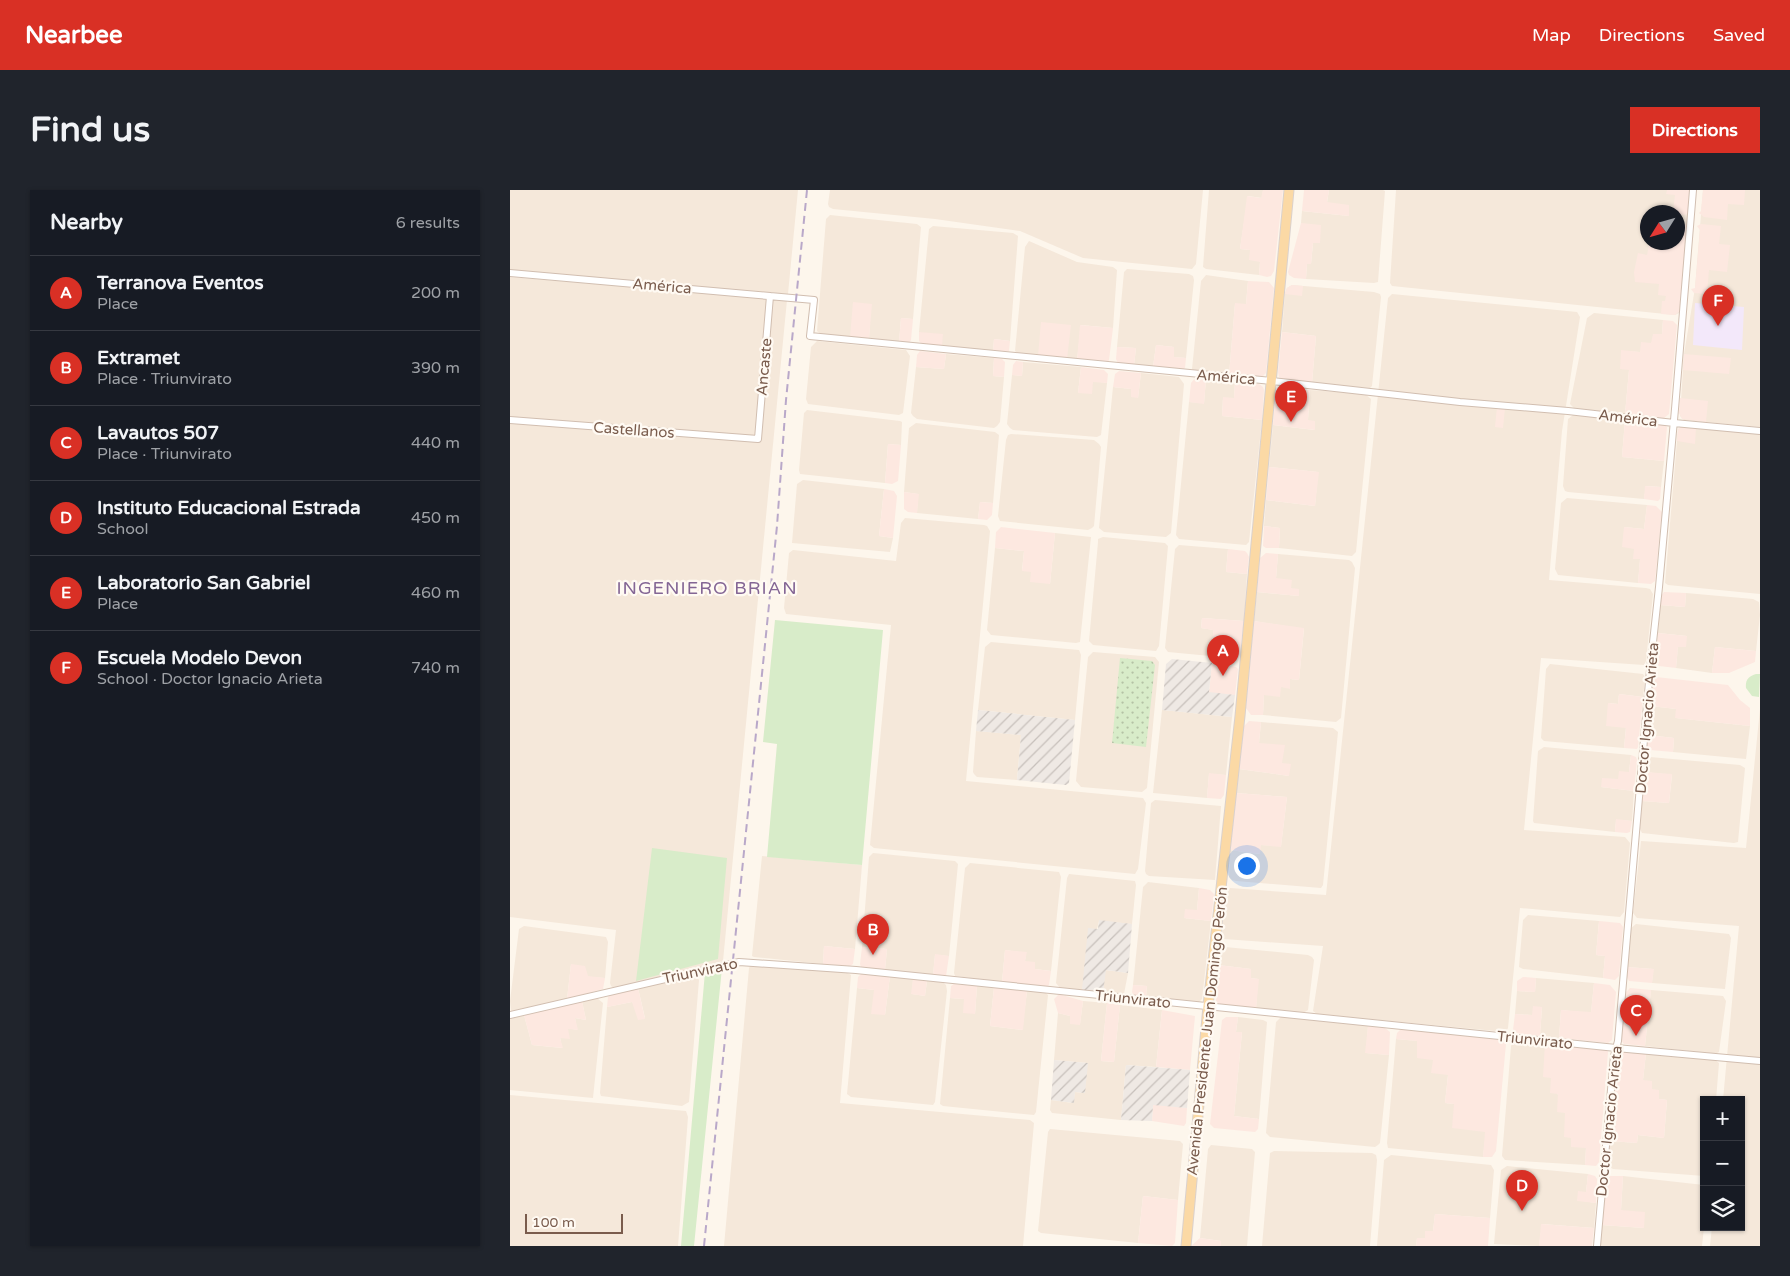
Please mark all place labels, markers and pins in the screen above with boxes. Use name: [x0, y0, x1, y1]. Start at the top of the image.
pin: F: [1702, 285, 1734, 326]
pin: E: [1275, 381, 1307, 422]
pin: A: [1207, 635, 1239, 676]
pin: B: [857, 914, 889, 955]
pin: C: [1620, 995, 1652, 1036]
pin: D: [1506, 1170, 1538, 1211]

